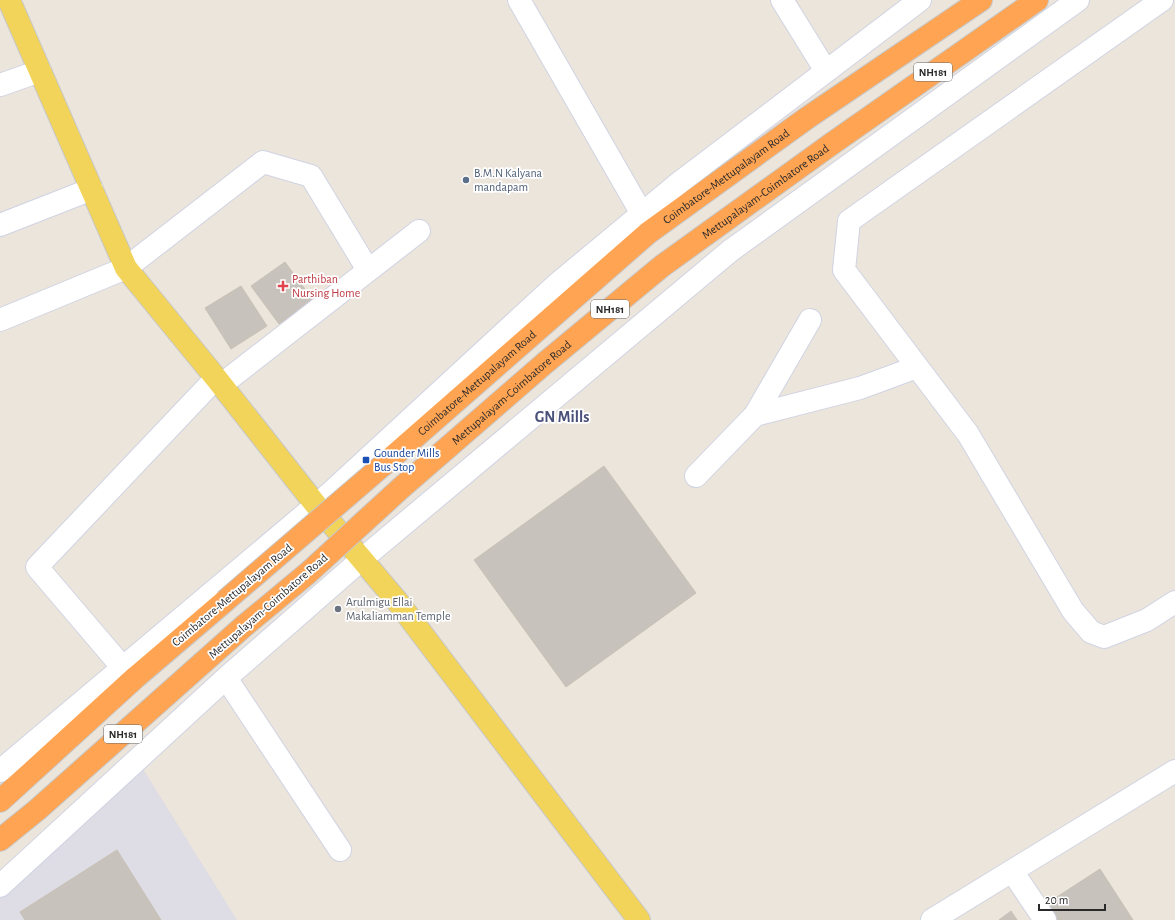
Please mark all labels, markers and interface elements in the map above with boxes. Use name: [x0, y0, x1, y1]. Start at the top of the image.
road number: NH181: [914, 63, 952, 81]
street label: Coimbatore-Mettupalayam Road: [661, 127, 792, 226]
street label: Mettupalayam-Coimbatore Road: [700, 142, 831, 241]
place label: B.M.N Kalyana mandapam: [474, 167, 543, 193]
marker: B.M.N Kalyana mandapam: [461, 175, 471, 185]
place label: Parthiban Nursing Home: [292, 273, 360, 299]
marker: Parthiban Nursing Home: [277, 280, 289, 292]
road number: NH181: [591, 300, 629, 318]
street label: Coimbatore-Mettupalayam Road: [415, 328, 538, 438]
street label: Mettupalayam-Coimbatore Road: [449, 338, 573, 447]
district label: GN Mills: [535, 409, 589, 425]
place label: Gounder Mills Bus Stop: [374, 447, 439, 473]
marker: Gounder Mills Bus Stop: [361, 455, 371, 465]
street label: Coimbatore-Mettupalayam Road: [170, 541, 295, 649]
street label: Mettupalayam-Coimbatore Road: [206, 551, 330, 661]
place label: Arulmigu Ellai Makaliamman Temple: [346, 596, 450, 622]
marker: Arulmigu Ellai Makaliamman Temple: [333, 604, 343, 614]
road number: NH181: [104, 725, 142, 743]
scale bar: [1039, 886, 1105, 912]
text: 20 m: [1045, 894, 1068, 906]

